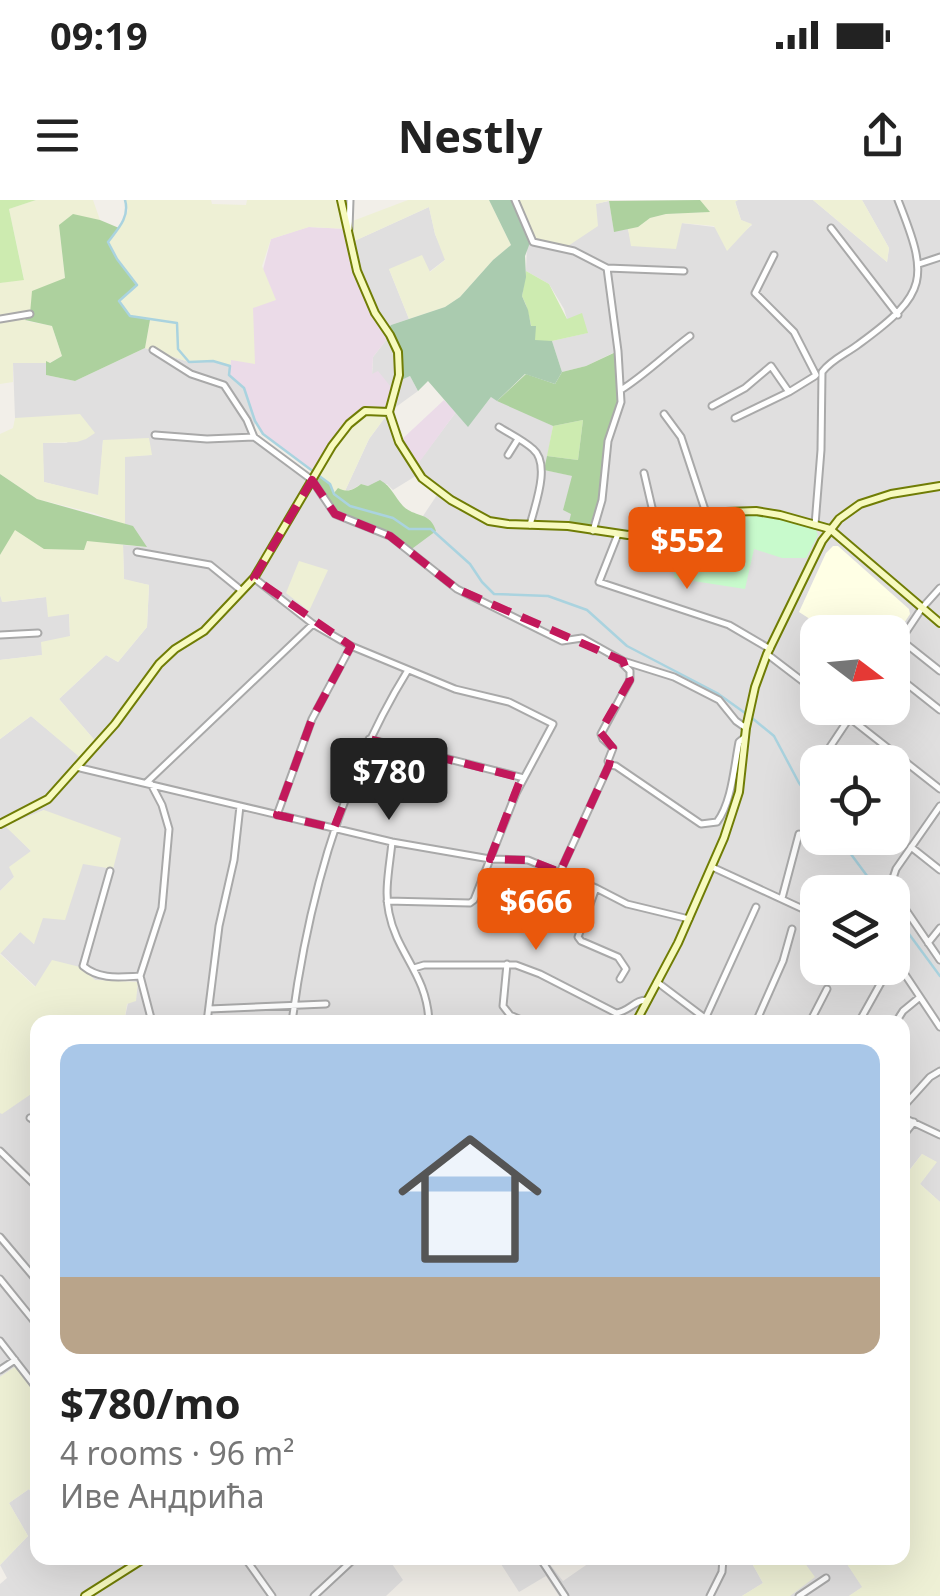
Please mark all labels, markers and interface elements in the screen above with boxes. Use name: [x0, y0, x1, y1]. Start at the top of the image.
text: 09:19: [50, 9, 148, 61]
text: Nestly: [398, 105, 542, 166]
icon: menu: [30, 108, 85, 163]
icon: share: [855, 108, 910, 163]
pin: $552: [628, 507, 746, 592]
text: $552: [650, 518, 724, 561]
north arrow: [800, 615, 910, 725]
map controls: [800, 615, 910, 985]
pin: $780: [330, 738, 448, 823]
button: locate: [800, 745, 910, 855]
text: $780: [352, 749, 426, 792]
pin: $666: [477, 868, 595, 953]
button: layers: [800, 875, 910, 985]
text: $666: [499, 879, 573, 922]
icon: home: [380, 1109, 560, 1289]
text: $780/mo: [60, 1374, 241, 1431]
text: 4 rooms · 96 m²: [60, 1431, 294, 1474]
text: Иве Андрића: [60, 1474, 265, 1517]

